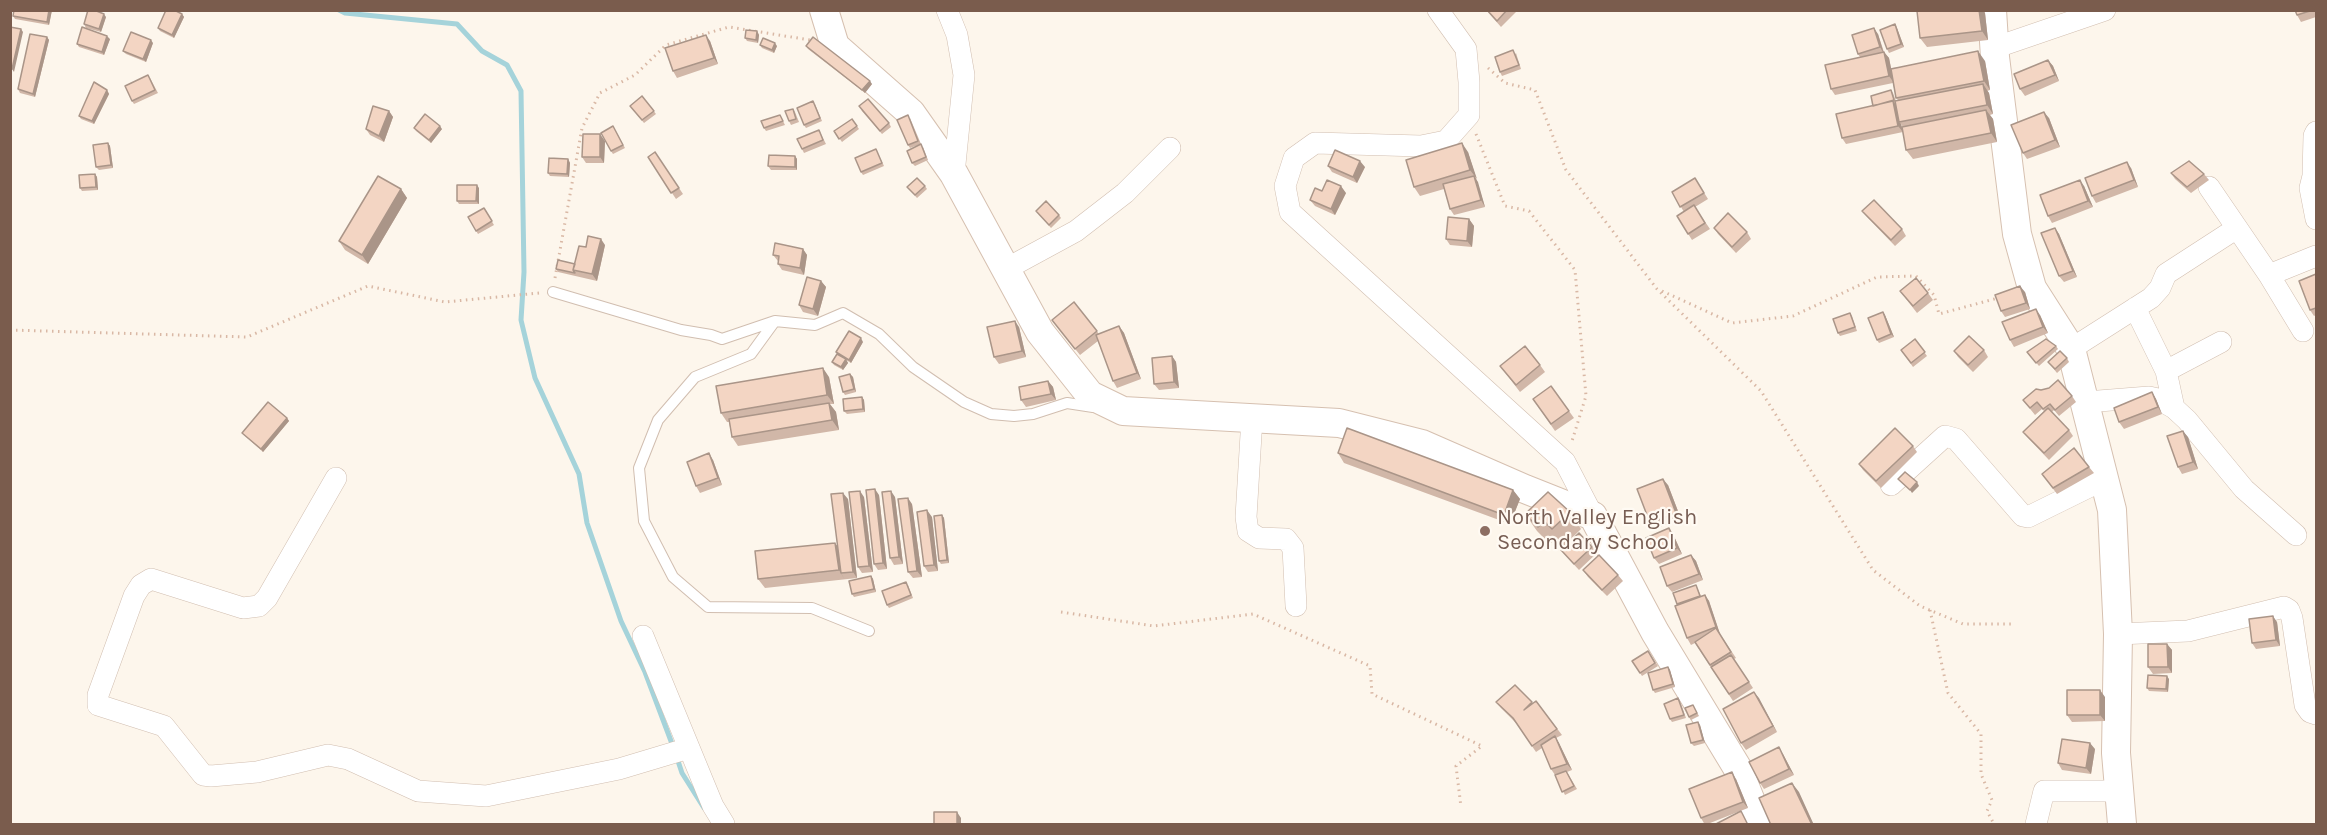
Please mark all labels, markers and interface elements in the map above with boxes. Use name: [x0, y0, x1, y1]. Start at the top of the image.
place label: North Valley English Secondary School: [1497, 505, 1697, 556]
marker: North Valley English Secondary School: [1478, 524, 1492, 538]

